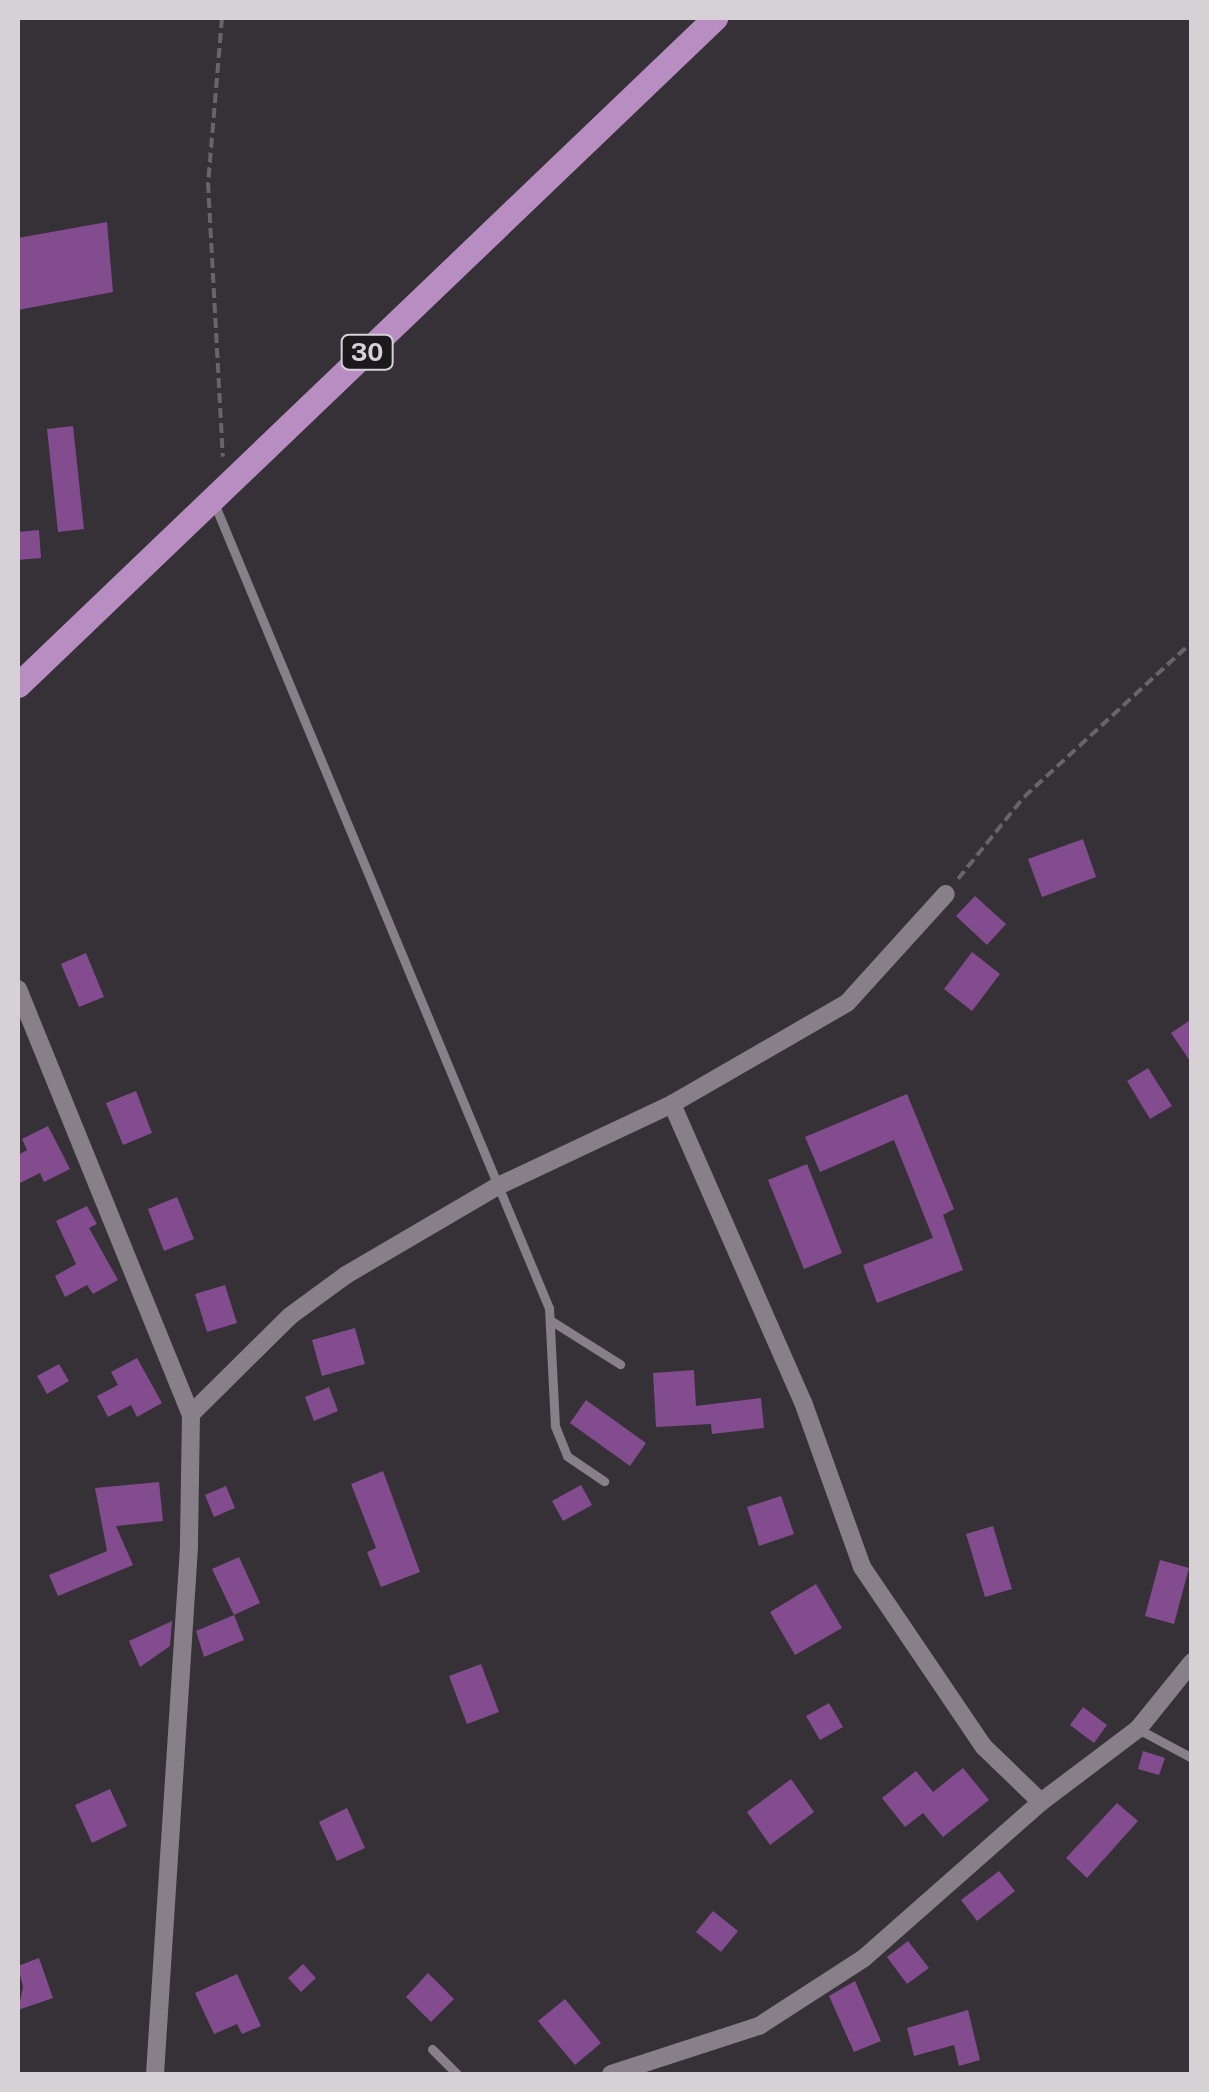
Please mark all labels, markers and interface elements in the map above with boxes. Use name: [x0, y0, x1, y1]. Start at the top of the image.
road number: 30: [340, 332, 394, 372]

